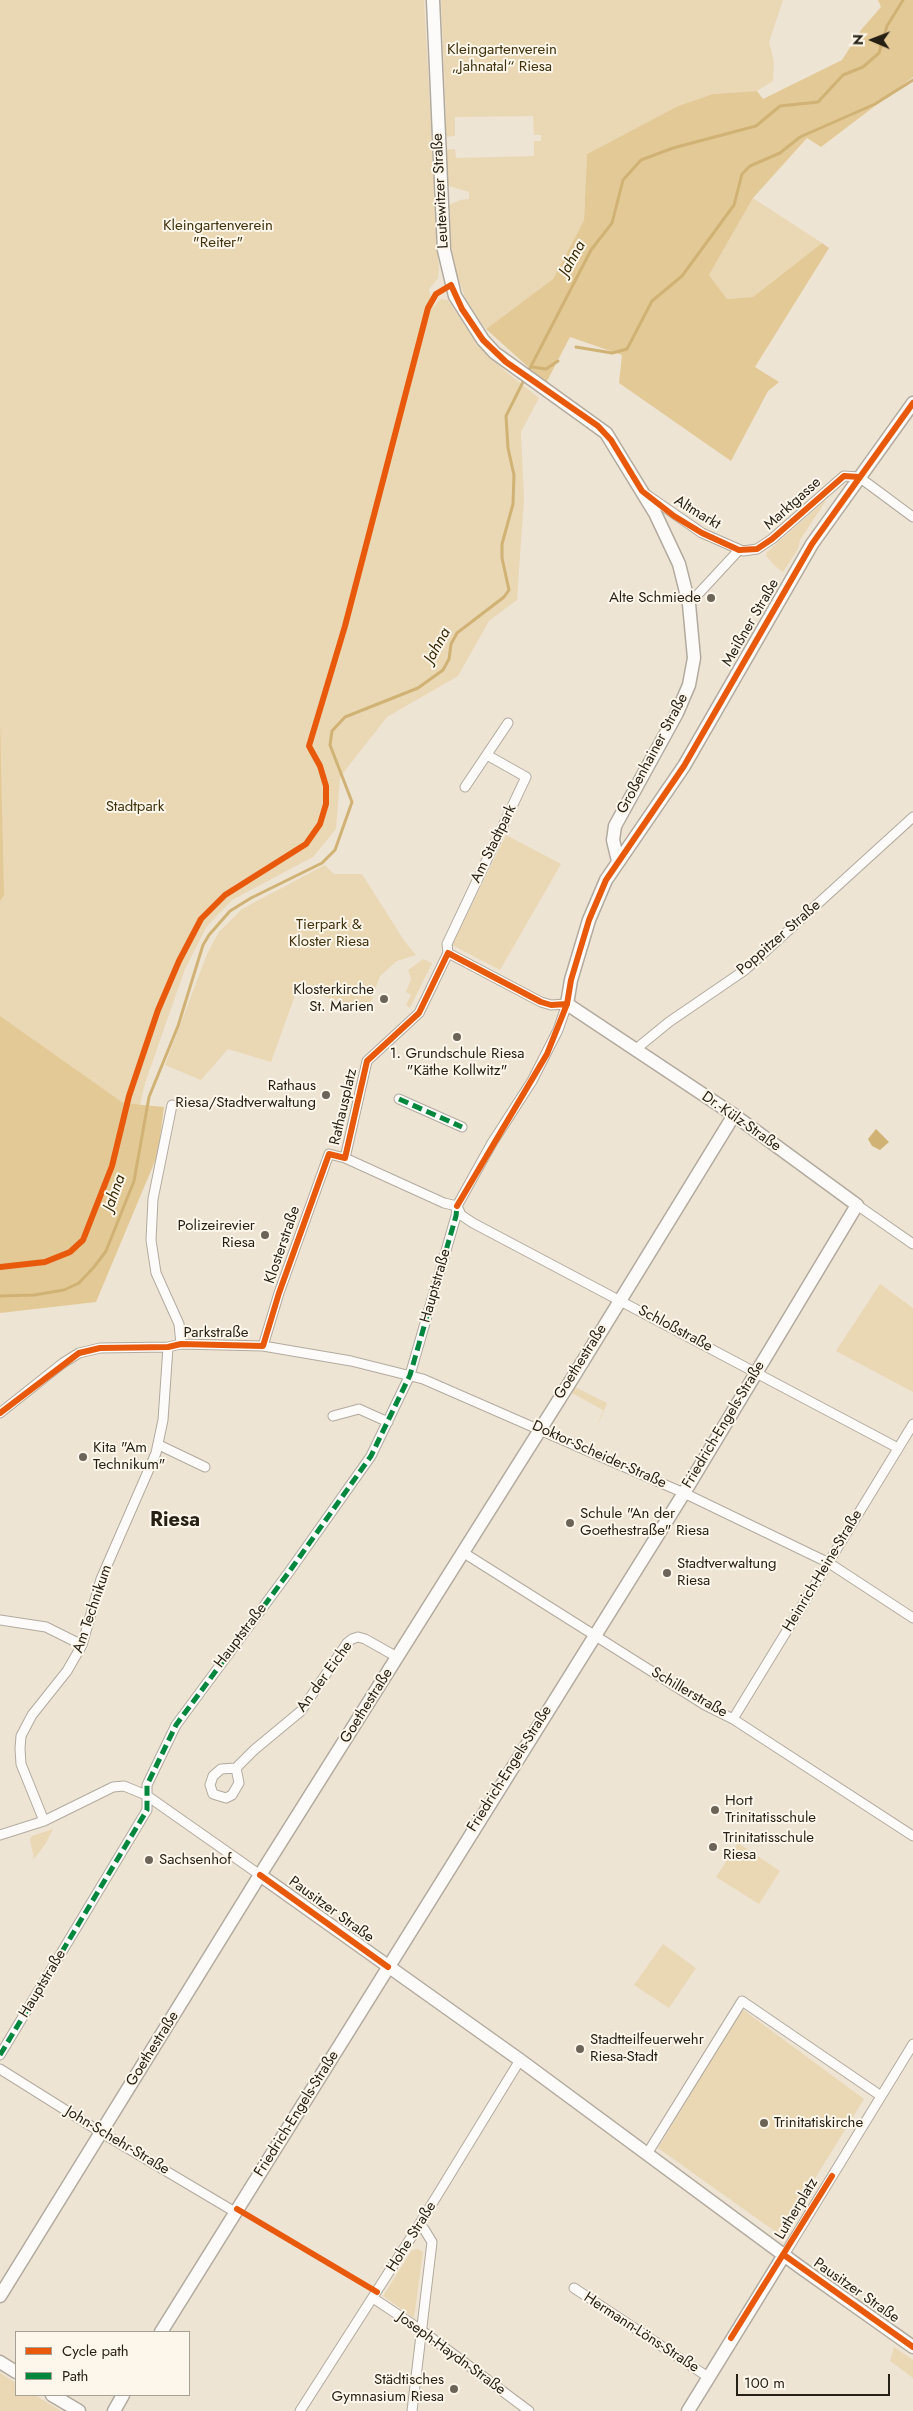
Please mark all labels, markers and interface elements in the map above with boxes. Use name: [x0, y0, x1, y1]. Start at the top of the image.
north arrow: [848, 15, 898, 65]
text: N: [848, 34, 868, 45]
park label: Kleingartenverein „Jahnatal“ Riesa: [447, 41, 557, 76]
street label: Leutewitzer Straße: [429, 133, 453, 249]
park label: Kleingartenverein "Reiter": [163, 217, 273, 252]
water label: Jahna: [555, 238, 591, 280]
street label: Marktgasse: [761, 474, 825, 534]
street label: Altmarkt: [670, 492, 724, 534]
street label: Meißner Straße: [719, 576, 783, 670]
place label: Alte Schmiede: [609, 589, 701, 607]
marker: Alte Schmiede: [705, 592, 717, 604]
water label: Jahna: [420, 625, 456, 667]
street label: Großenhainer Straße: [614, 691, 692, 817]
park label: Stadtpark: [106, 798, 164, 816]
street label: Am Stadtpark: [467, 802, 521, 886]
street label: Poppitzer Straße: [733, 897, 825, 979]
park label: Tierpark & Kloster Riesa: [289, 916, 369, 951]
place label: Klosterkirche St. Marien: [293, 981, 374, 1016]
marker: Klosterkirche St. Marien: [378, 993, 390, 1005]
marker: 1. Grundschule Riesa "Käthe Kollwitz": [451, 1031, 463, 1043]
place label: 1. Grundschule Riesa "Käthe Kollwitz": [390, 1045, 524, 1080]
street label: Rathausplatz: [326, 1067, 362, 1147]
place label: Rathaus Riesa/Stadtverwaltung: [175, 1077, 316, 1112]
street label: Dr.-Külz-Straße: [698, 1088, 784, 1156]
marker: Rathaus Riesa/Stadtverwaltung: [320, 1089, 332, 1101]
water label: Jahna: [100, 1172, 130, 1214]
street label: Klosterstraße: [261, 1204, 305, 1286]
place label: Polizeirevier Riesa: [178, 1217, 255, 1252]
marker: Polizeirevier Riesa: [259, 1229, 271, 1241]
street label: Hauptstraße: [417, 1247, 455, 1325]
street label: Schloßstraße: [635, 1302, 715, 1356]
street label: Goethestraße: [551, 1321, 611, 1403]
street label: Parkstraße: [184, 1324, 248, 1342]
street label: Friedrich-Engels-Straße: [679, 1358, 769, 1492]
street label: Doktor-Scheider-Straße: [529, 1417, 669, 1493]
place label: Kita "Am Technikum": [93, 1439, 166, 1474]
marker: Kita "Am Technikum": [77, 1451, 89, 1463]
place label: Schule "An der Goethestraße" Riesa: [580, 1505, 709, 1540]
street label: Heinrich-Heine-Straße: [780, 1507, 866, 1635]
district label: Riesa: [150, 1509, 200, 1533]
marker: Schule "An der Goethestraße" Riesa: [564, 1517, 576, 1529]
place label: Stadtverwaltung Riesa: [677, 1555, 777, 1590]
street label: Am Technikum: [69, 1563, 117, 1655]
marker: Stadtverwaltung Riesa: [661, 1567, 673, 1579]
street label: Hauptstraße: [211, 1600, 271, 1672]
street label: An der Eiche: [293, 1638, 357, 1716]
street label: Schillerstraße: [648, 1664, 730, 1722]
street label: Goethestraße: [337, 1665, 397, 1747]
street label: Friedrich-Engels-Straße: [464, 1703, 556, 1835]
place label: Hort Trinitatisschule: [725, 1792, 816, 1827]
marker: Hort Trinitatisschule: [709, 1804, 721, 1816]
place label: Trinitatisschule Riesa: [723, 1829, 814, 1864]
marker: Trinitatisschule Riesa: [707, 1841, 719, 1853]
place label: Sachsenhof: [159, 1851, 231, 1869]
marker: Sachsenhof: [143, 1854, 155, 1866]
street label: Pausitzer Straße: [285, 1873, 377, 1947]
street label: Hauptstraße: [16, 1947, 70, 2021]
street label: Goethestraße: [123, 2008, 183, 2090]
place label: Stadtteilfeuerwehr Riesa-Stadt: [590, 2031, 704, 2066]
marker: Stadtteilfeuerwehr Riesa-Stadt: [574, 2043, 586, 2055]
street label: Friedrich-Engels-Straße: [251, 2048, 343, 2180]
street label: John-Schehr-Straße: [62, 2103, 172, 2179]
place label: Trinitatiskirche: [774, 2114, 863, 2132]
marker: Trinitatiskirche: [758, 2117, 770, 2129]
street label: Lutherplatz: [772, 2175, 822, 2243]
street label: Hohe Straße: [383, 2199, 441, 2275]
street label: Pausitzer Straße: [810, 2255, 902, 2327]
street label: Hermann-Löns-Straße: [580, 2289, 702, 2377]
street label: Joseph-Haydn-Straße: [393, 2309, 509, 2399]
legend: [15, 2331, 190, 2396]
text: Cycle path: [62, 2340, 129, 2362]
scale bar: [738, 2364, 892, 2396]
text: Path: [62, 2365, 88, 2387]
place label: Städtisches Gymnasium Riesa: [331, 2371, 444, 2406]
text: 100 m: [744, 2372, 785, 2394]
marker: Städtisches Gymnasium Riesa: [448, 2383, 460, 2395]

